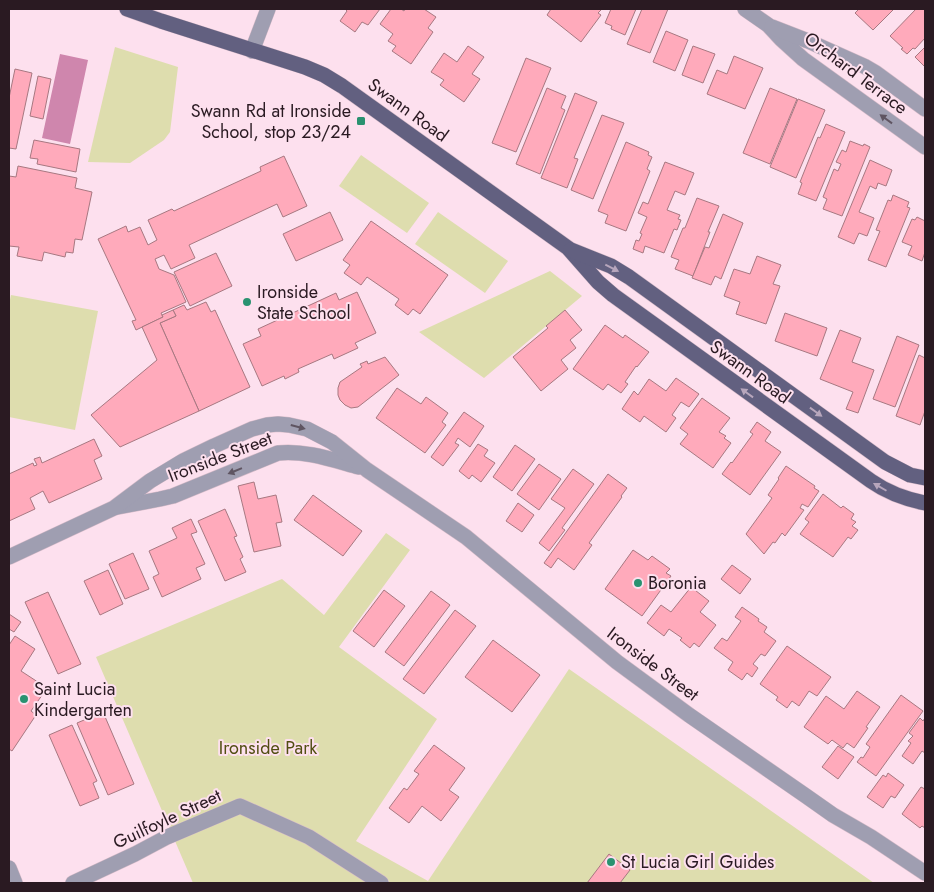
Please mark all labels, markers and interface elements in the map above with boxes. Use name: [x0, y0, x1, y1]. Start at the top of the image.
street label: Orchard Terrace: [799, 25, 913, 121]
street label: Swann Road: [362, 72, 454, 148]
place label: Swann Rd at Ironside School, stop 23/24: [191, 98, 351, 145]
one-way arrow: [879, 114, 893, 124]
marker: Swann Rd at Ironside School, stop 23/24: [355, 115, 367, 127]
one-way arrow: [605, 264, 619, 272]
place label: Ironside State School: [257, 279, 351, 326]
marker: Ironside State School: [241, 296, 253, 308]
street label: Swann Road: [704, 334, 796, 410]
one-way arrow: [740, 388, 754, 398]
one-way arrow: [809, 407, 823, 417]
one-way arrow: [290, 423, 305, 431]
street label: Ironside Street: [164, 425, 276, 489]
one-way arrow: [227, 467, 242, 475]
one-way arrow: [873, 482, 886, 491]
place label: Boronia: [648, 570, 706, 596]
marker: Boronia: [632, 577, 644, 589]
street label: Ironside Street: [601, 621, 705, 708]
place label: Saint Lucia Kindergarten: [34, 676, 132, 723]
marker: Saint Lucia Kindergarten: [18, 693, 30, 705]
park label: Ironside Park: [219, 735, 317, 761]
street label: Guilfoyle Street: [109, 782, 226, 855]
place label: St Lucia Girl Guides: [621, 849, 774, 875]
marker: St Lucia Girl Guides: [605, 856, 617, 868]

